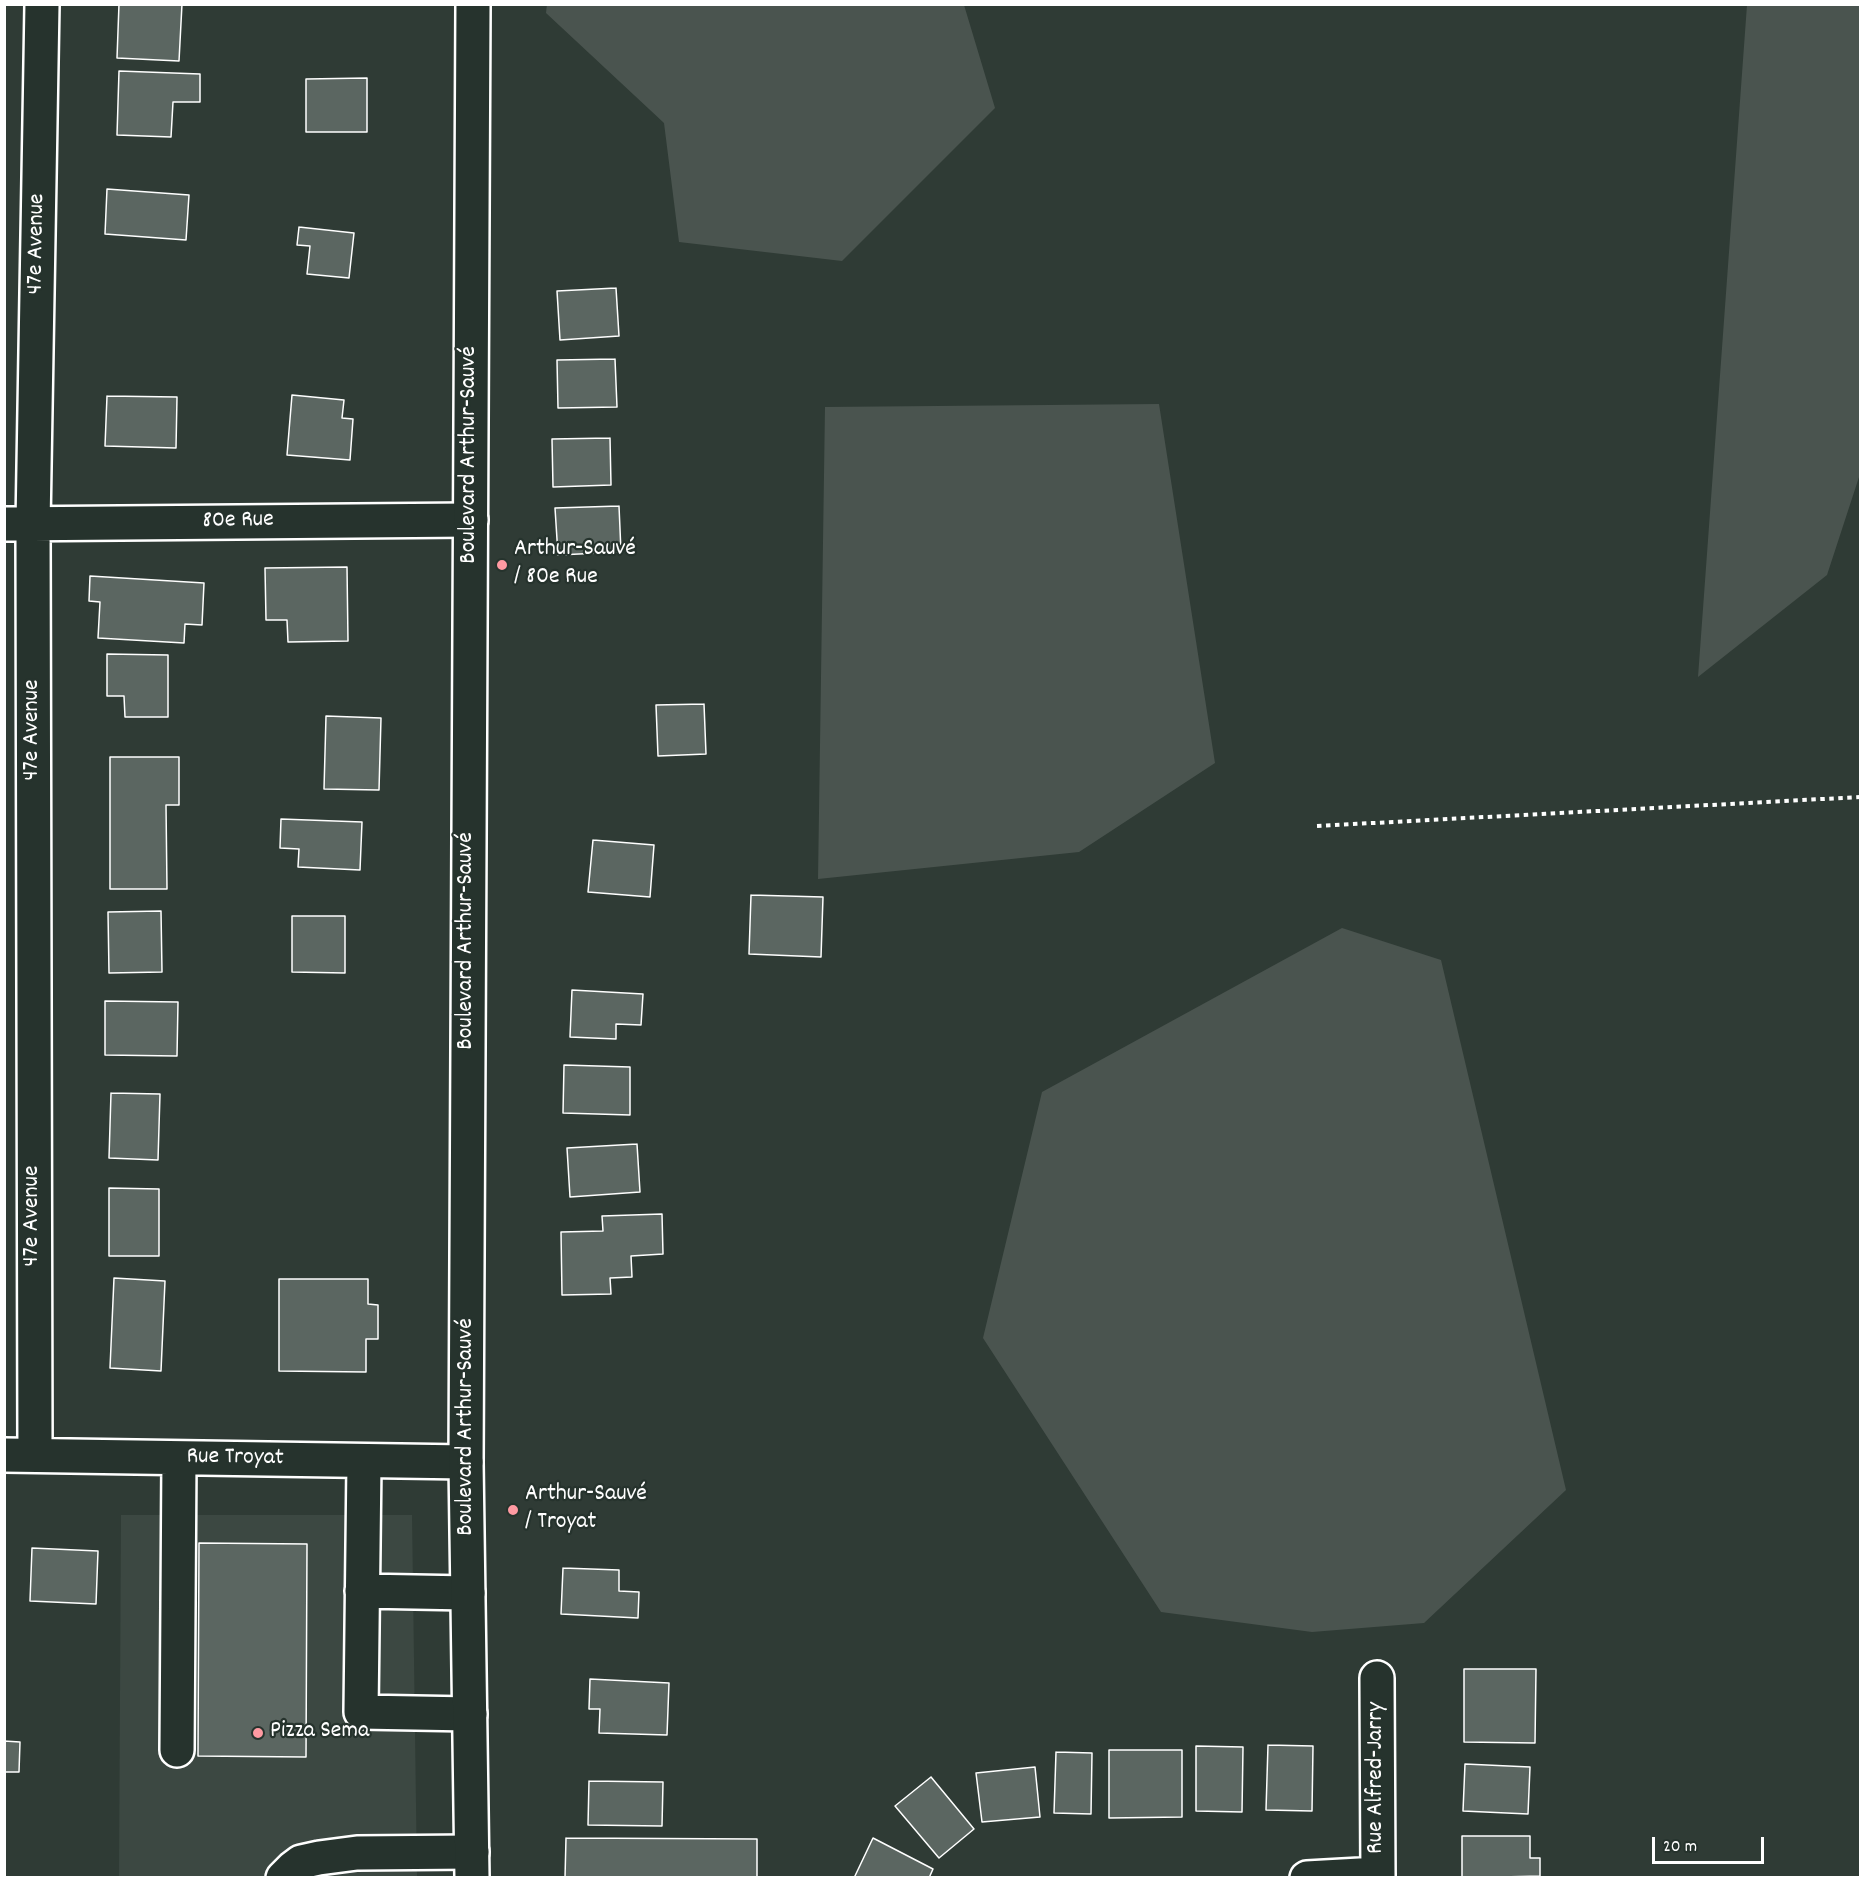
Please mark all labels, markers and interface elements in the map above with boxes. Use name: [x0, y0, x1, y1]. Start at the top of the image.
street label: 47e Avenue: [23, 193, 53, 295]
street label: Boulevard Arthur-Sauvé: [457, 346, 485, 564]
street label: 80e Rue: [202, 507, 274, 537]
place label: Arthur-Sauvé / 80e Rue: [514, 537, 636, 593]
marker: Arthur-Sauvé / 80e Rue: [495, 558, 509, 572]
street label: 47e Avenue: [20, 680, 48, 780]
street label: Boulevard Arthur-Sauvé: [454, 832, 482, 1050]
street label: 47e Avenue: [20, 1166, 48, 1266]
street label: Boulevard Arthur-Sauvé: [454, 1318, 482, 1536]
street label: Rue Troyat: [186, 1444, 284, 1474]
place label: Arthur-Sauvé / Troyat: [525, 1482, 647, 1538]
marker: Arthur-Sauvé / Troyat: [506, 1503, 520, 1517]
street label: Rue Alfred-Jarry: [1364, 1702, 1392, 1854]
place label: Pizza Sema: [270, 1719, 369, 1747]
marker: Pizza Sema: [251, 1726, 265, 1740]
scale bar: [1655, 1825, 1768, 1863]
text: 20 m: [1663, 1835, 1697, 1860]

